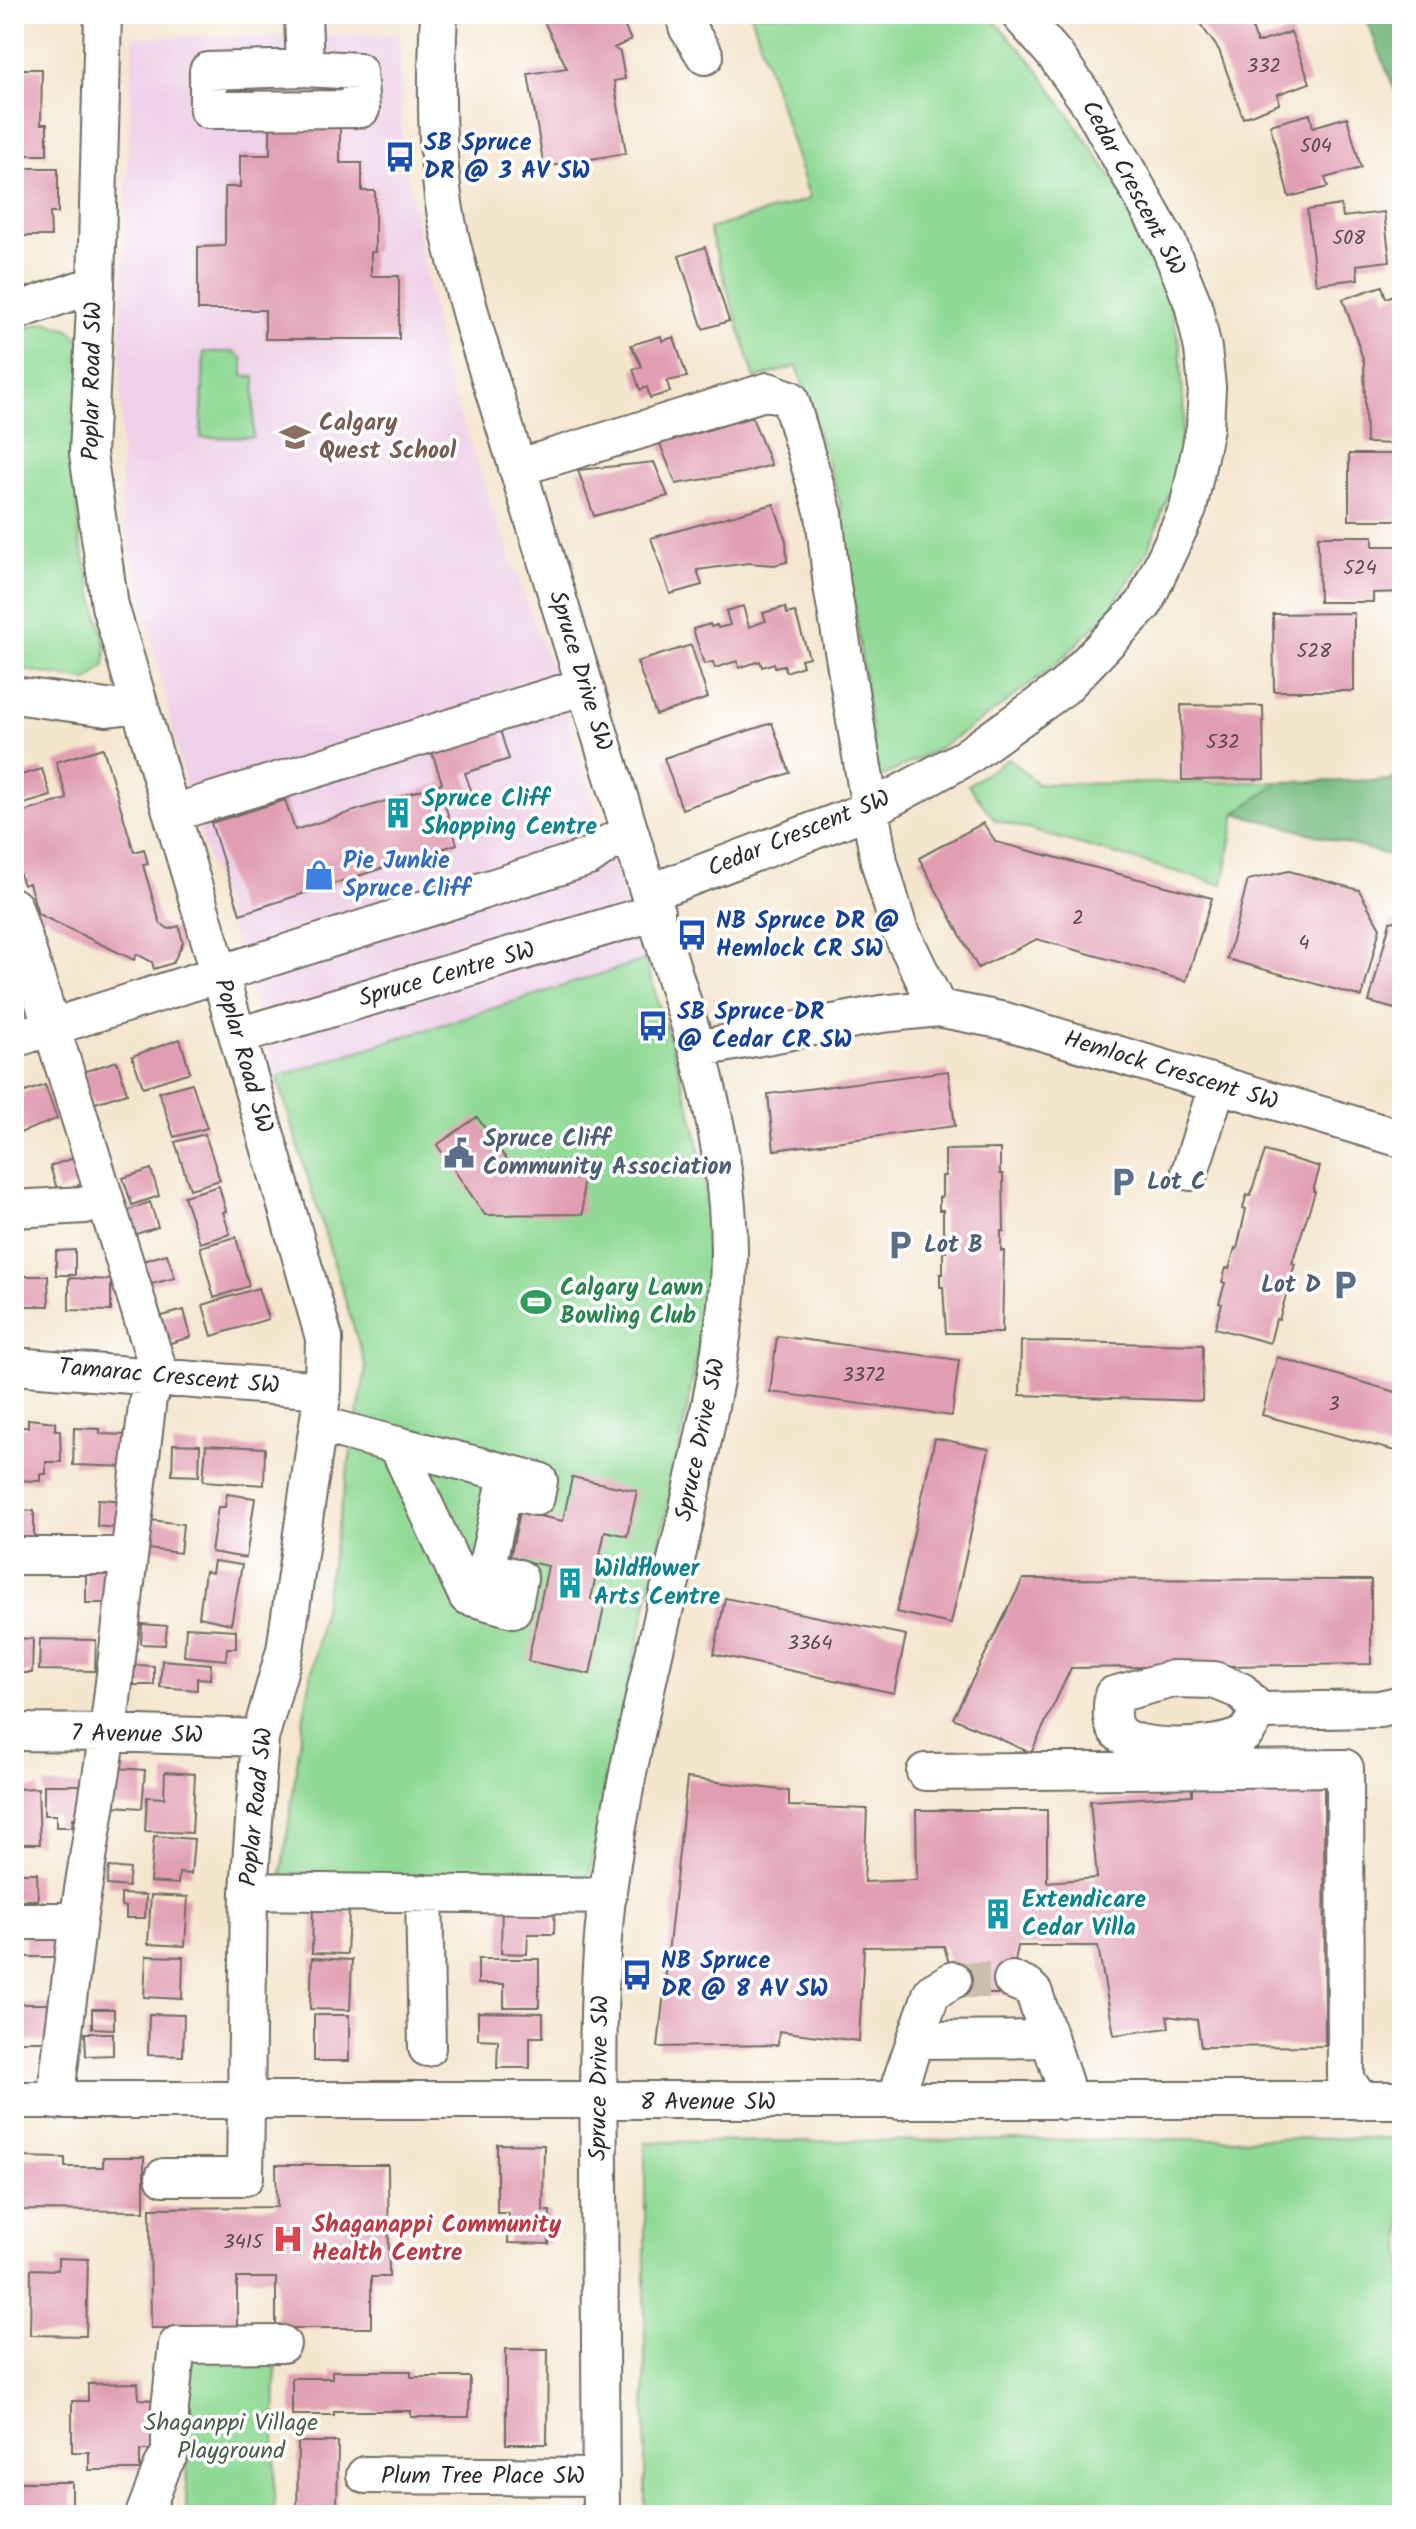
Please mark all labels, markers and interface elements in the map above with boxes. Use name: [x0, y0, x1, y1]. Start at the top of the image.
house number: 332: [1247, 51, 1281, 83]
street label: Cedar Crescent SW: [1070, 93, 1196, 283]
place label: SB Spruce DR @ 3 AV SW: [424, 124, 590, 191]
house number: 504: [1300, 131, 1332, 163]
bus stop icon: SB Spruce DR @ 3 AV SW: [383, 140, 417, 174]
house number: 508: [1333, 223, 1366, 255]
street label: Poplar Road SW: [72, 301, 114, 461]
place label: Calgary Quest School: [319, 404, 457, 471]
school or university icon: Calgary Quest School: [278, 420, 312, 454]
house number: 524: [1343, 553, 1377, 585]
street label: Spruce Drive SW: [537, 586, 623, 756]
house number: 528: [1297, 636, 1332, 668]
house number: 532: [1206, 727, 1240, 759]
place label: Spruce Cliff Shopping Centre: [422, 780, 597, 847]
street label: Cedar Crescent SW: [702, 780, 896, 888]
building icon: Spruce Cliff Shopping Centre: [381, 796, 415, 830]
place label: Pie Junkie Spruce Cliff: [343, 842, 473, 909]
shop icon: Pie Junkie Spruce Cliff: [302, 858, 336, 892]
place label: NB Spruce DR @ Hemlock CR SW: [716, 902, 900, 969]
house number: 2: [1072, 903, 1084, 935]
bus stop icon: NB Spruce DR @ Hemlock CR SW: [675, 918, 709, 952]
house number: 4: [1298, 928, 1310, 960]
street label: Spruce Centre SW: [354, 931, 540, 1019]
street label: Poplar Road SW: [202, 974, 284, 1138]
place label: SB Spruce DR @ Cedar CR SW: [677, 993, 852, 1060]
bus stop icon: SB Spruce DR @ Cedar CR SW: [636, 1009, 670, 1043]
street label: Hemlock Crescent SW: [1059, 1020, 1283, 1122]
place label: Spruce Cliff Community Association: [483, 1120, 732, 1187]
public building icon: Spruce Cliff Community Association: [442, 1136, 476, 1170]
place label: Lot C: [1147, 1163, 1206, 1202]
parking icon: Lot C: [1106, 1165, 1140, 1199]
place label: Lot B: [924, 1226, 983, 1265]
parking icon: Lot B: [883, 1228, 917, 1262]
place label: Lot D: [1261, 1266, 1321, 1305]
parking icon: Lot D: [1328, 1268, 1362, 1302]
place label: Calgary Lawn Bowling Club: [560, 1269, 703, 1336]
sports icon: Calgary Lawn Bowling Club: [519, 1285, 553, 1319]
street label: Tamarac Crescent SW: [57, 1348, 281, 1406]
street label: Spruce Drive SW: [665, 1355, 737, 1525]
house number: 3372: [842, 1360, 886, 1392]
house number: 3: [1328, 1389, 1340, 1421]
place label: Wildflower Arts Centre: [594, 1550, 720, 1617]
building icon: Wildflower Arts Centre: [553, 1566, 587, 1600]
house number: 3364: [788, 1628, 832, 1660]
street label: 7 Avenue SW: [70, 1714, 204, 1756]
street label: Poplar Road SW: [229, 1726, 285, 1888]
place label: Extendicare Cedar Villa: [1022, 1881, 1146, 1948]
building icon: Extendicare Cedar Villa: [981, 1897, 1015, 1931]
place label: NB Spruce DR @ 8 AV SW: [661, 1942, 828, 2009]
bus stop icon: NB Spruce DR @ 8 AV SW: [620, 1958, 654, 1992]
street label: Spruce Drive SW: [579, 1995, 621, 2161]
street label: 8 Avenue SW: [640, 2083, 776, 2122]
place label: Shaganappi Community Health Centre: [312, 2206, 562, 2273]
hospital icon: Shaganappi Community Health Centre: [271, 2222, 305, 2256]
house number: 3415: [223, 2227, 264, 2259]
park label: Shaganppi Village Playground: [144, 2404, 318, 2471]
street label: Plum Tree Place SW: [381, 2457, 585, 2496]

